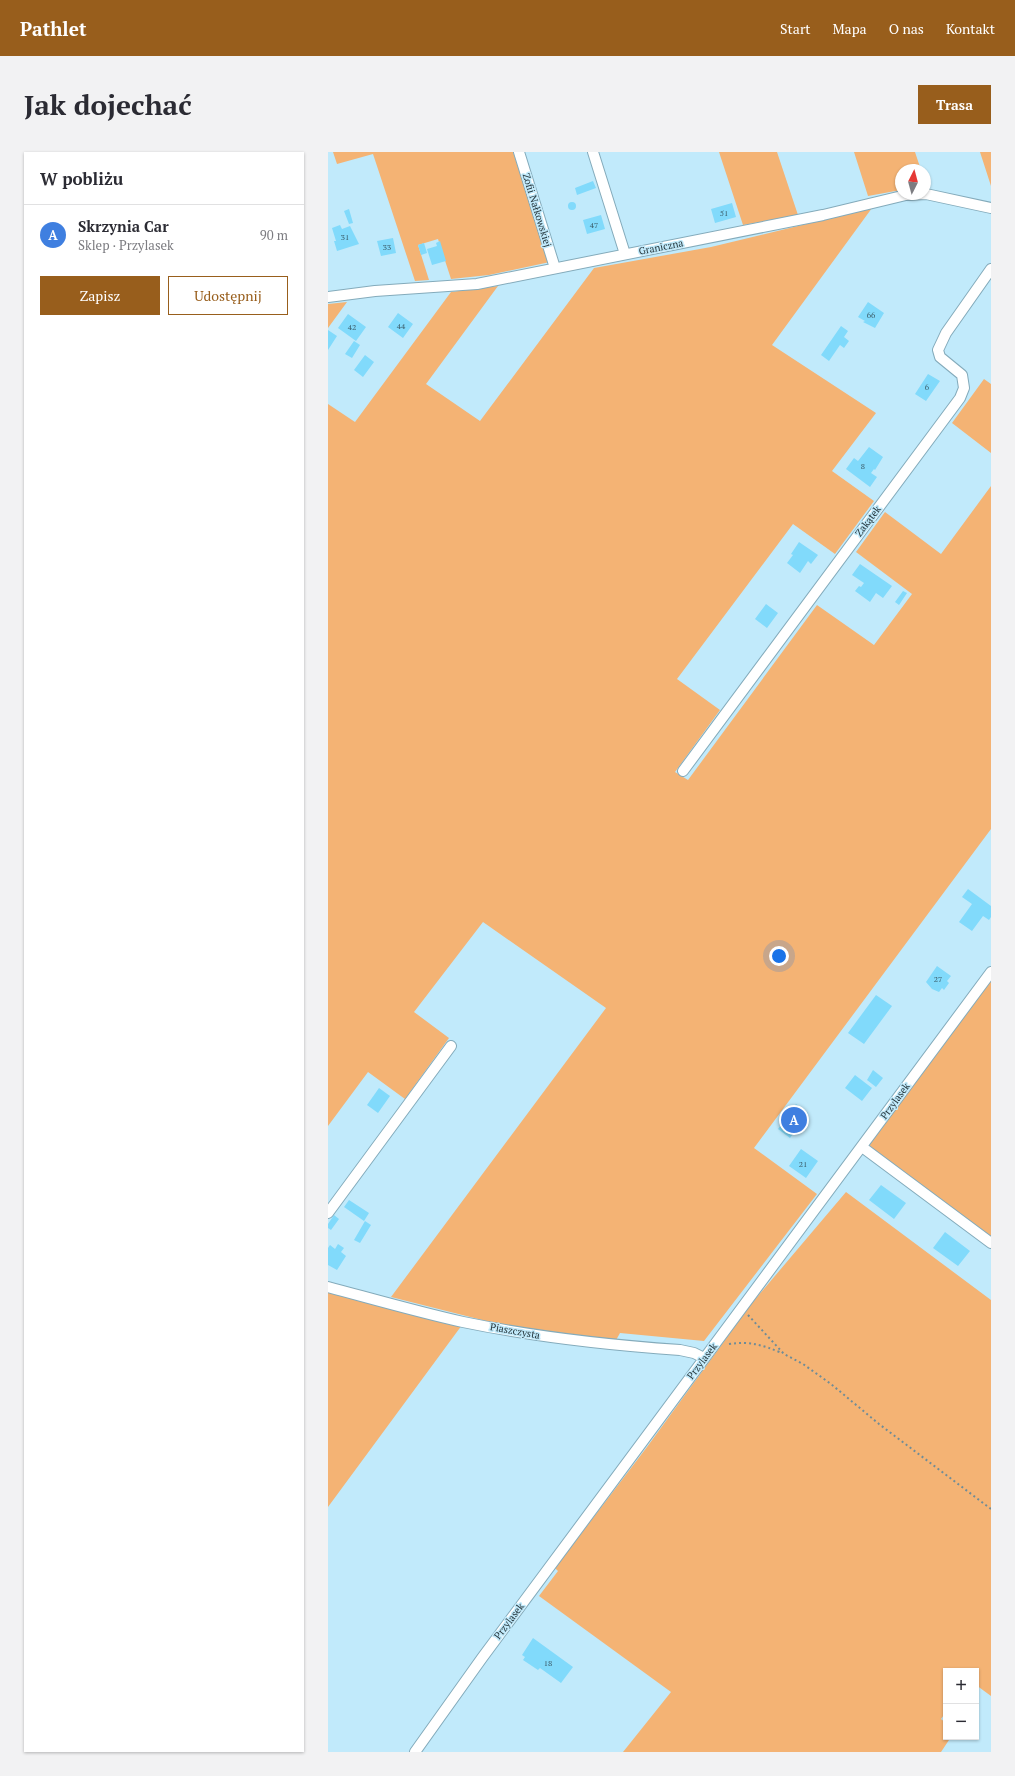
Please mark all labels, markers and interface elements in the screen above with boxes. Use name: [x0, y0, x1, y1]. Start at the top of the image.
text: Pathlet: [20, 16, 86, 41]
text: Start: [780, 19, 810, 38]
text: Mapa: [832, 19, 867, 38]
text: O nas: [889, 19, 924, 38]
text: Kontakt: [946, 19, 995, 38]
button: Trasa: [918, 85, 991, 124]
text: Jak dojechać: [24, 86, 192, 123]
north arrow: [895, 164, 931, 200]
text: W pobliżu: [40, 167, 123, 190]
street label: Zofii Nałkowskiej: [520, 171, 554, 249]
house number: 51: [720, 208, 728, 218]
text: Skrzynia Car: [78, 216, 169, 236]
house number: 47: [590, 220, 598, 230]
text: A: [48, 226, 58, 244]
text: 90 m: [260, 226, 288, 244]
house number: 31: [341, 232, 349, 242]
text: Sklep · Przylasek: [78, 236, 174, 254]
street label: Graniczna: [638, 236, 684, 258]
house number: 33: [383, 242, 391, 252]
button: Zapisz: [40, 276, 160, 315]
button: Udostępnij: [168, 276, 288, 315]
house number: 66: [867, 310, 876, 320]
house number: 44: [397, 321, 406, 331]
house number: 42: [348, 322, 356, 332]
house number: 6: [925, 382, 930, 392]
house number: 8: [861, 461, 865, 471]
street label: Zakątek: [852, 502, 884, 539]
your location: [769, 946, 789, 966]
house number: 27: [934, 974, 942, 984]
street label: Przylasek: [877, 1079, 913, 1122]
pin: A: [781, 1105, 807, 1135]
house number: 21: [799, 1159, 807, 1169]
street label: Piaszczysta: [489, 1320, 541, 1342]
street label: Przylasek: [684, 1340, 720, 1382]
street label: Przylasek: [491, 1600, 527, 1642]
house number: 18: [544, 1658, 552, 1668]
map controls: [943, 1668, 979, 1740]
button: +: [943, 1668, 979, 1704]
button: −: [943, 1704, 979, 1740]

